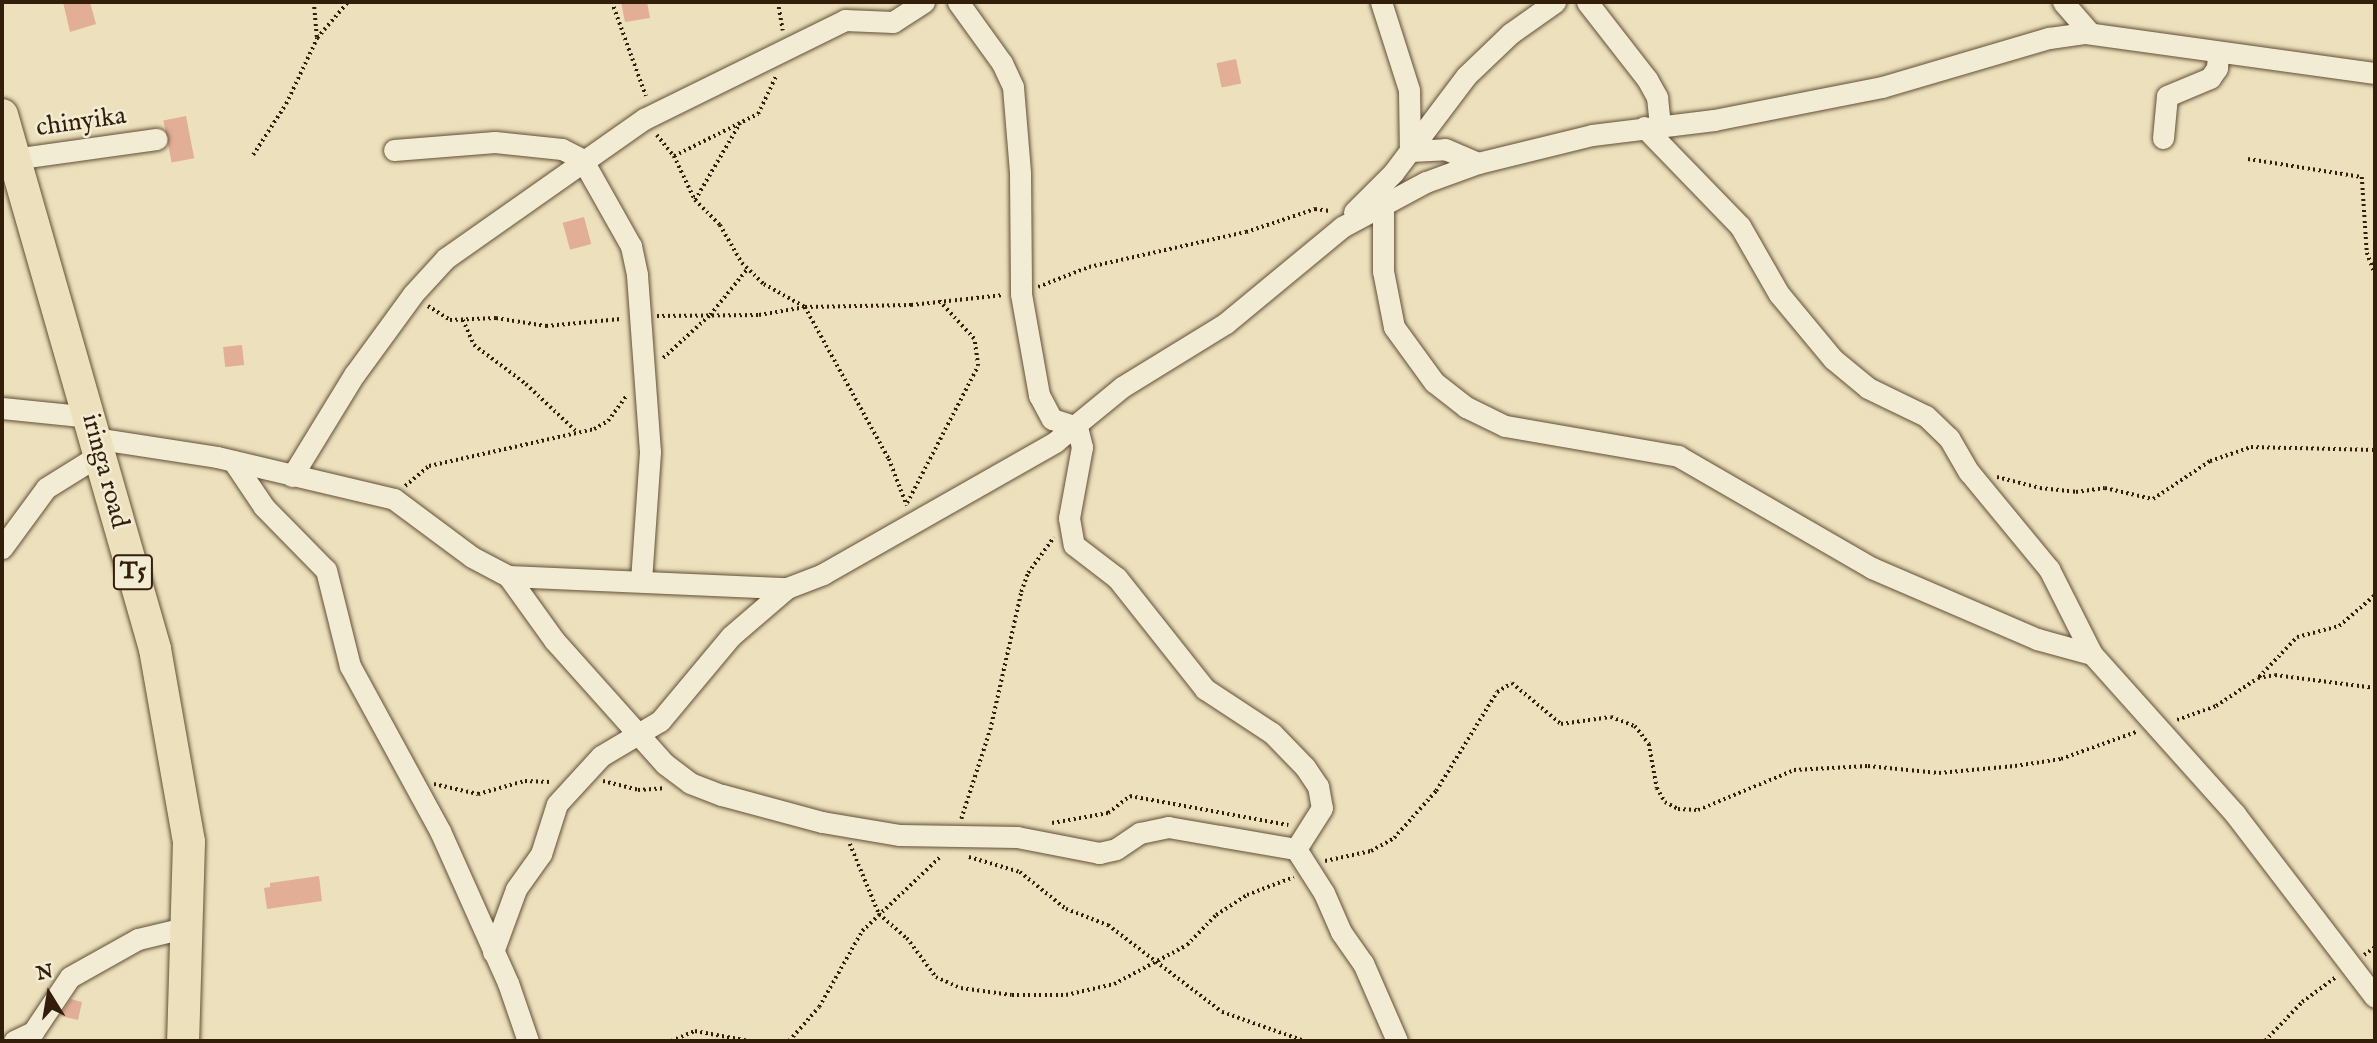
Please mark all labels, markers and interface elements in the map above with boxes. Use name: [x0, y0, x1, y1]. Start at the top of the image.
street label: chinyika: [34, 100, 128, 144]
street label: iringa road: [75, 410, 135, 532]
road number: T5: [112, 552, 154, 592]
north arrow: [14, 959, 84, 1029]
text: N: [35, 960, 55, 987]

